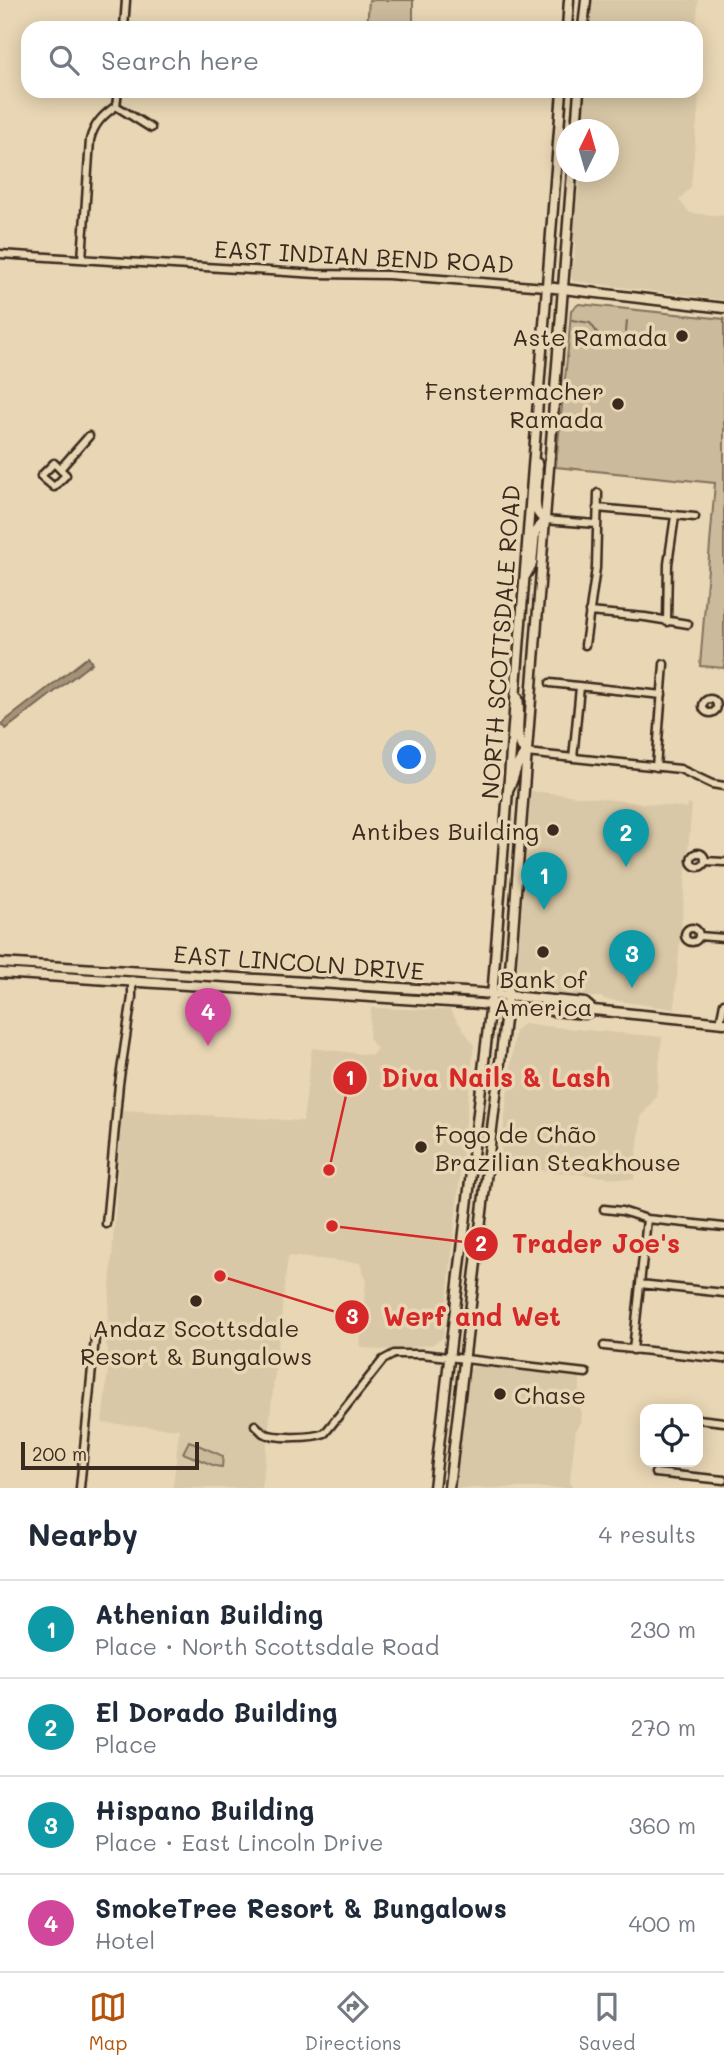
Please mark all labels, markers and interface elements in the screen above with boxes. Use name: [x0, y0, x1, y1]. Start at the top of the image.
search box: [21, 21, 703, 98]
icon: search: [45, 41, 83, 79]
text: Search here: [101, 43, 259, 77]
north arrow: [556, 119, 619, 182]
street label: EAST INDIAN BEND ROAD: [213, 233, 515, 279]
place label: Aste Ramada: [512, 321, 668, 352]
marker: Aste Ramada: [674, 328, 690, 344]
place label: Fenstermacher Ramada: [425, 375, 604, 434]
marker: Fenstermacher Ramada: [610, 396, 626, 412]
street label: NORTH SCOTTSDALE ROAD: [474, 484, 526, 800]
your location: [392, 740, 426, 774]
pin: 2: [603, 809, 649, 867]
place label: Antibes Building: [351, 815, 539, 846]
marker: Antibes Building: [545, 822, 561, 838]
pin: 1: [521, 852, 567, 910]
pin: 3: [609, 930, 655, 988]
street label: EAST LINCOLN DRIVE: [172, 938, 426, 986]
marker: Bank of America: [535, 944, 551, 960]
place label: Bank of America: [493, 963, 593, 1022]
pin: 4: [185, 988, 231, 1046]
callout: Diva Nails & Lash: [333, 1054, 624, 1101]
text: Diva Nails & Lash: [382, 1060, 610, 1094]
text: 1: [345, 1063, 355, 1090]
place label: Fogo de Chão Brazilian Steakhouse: [435, 1118, 681, 1177]
marker: Fogo de Chão Brazilian Steakhouse: [413, 1139, 429, 1155]
callout: Trader Joe's: [463, 1220, 694, 1267]
text: Trader Joe's: [512, 1226, 680, 1260]
text: 2: [475, 1229, 487, 1256]
marker: Andaz Scottsdale Resort & Bungalows: [188, 1293, 204, 1309]
callout: Werf and Wet: [334, 1293, 575, 1340]
text: Werf and Wet: [383, 1299, 561, 1333]
text: 3: [346, 1302, 358, 1329]
place label: Andaz Scottsdale Resort & Bungalows: [80, 1312, 312, 1371]
place label: Chase: [514, 1379, 586, 1410]
marker: Chase: [492, 1386, 508, 1402]
map controls: [640, 1404, 703, 1467]
button: locate: [640, 1404, 703, 1467]
scale bar: [21, 1439, 200, 1471]
text: 200 m: [32, 1441, 87, 1466]
text: Nearby: [28, 1514, 138, 1554]
text: 4 results: [599, 1519, 696, 1549]
text: Athenian Building: [95, 1597, 323, 1631]
text: 1: [46, 1614, 56, 1644]
text: 230 m: [630, 1614, 696, 1644]
text: Place · North Scottsdale Road: [95, 1631, 439, 1661]
text: El Dorado Building: [95, 1695, 337, 1729]
text: 2: [45, 1712, 57, 1742]
text: 270 m: [631, 1712, 696, 1742]
text: Place: [95, 1729, 157, 1759]
text: Hispano Building: [95, 1793, 314, 1827]
text: 3: [44, 1810, 58, 1840]
text: 360 m: [629, 1810, 696, 1840]
text: Place · East Lincoln Drive: [95, 1827, 384, 1857]
text: SmokeTree Resort & Bungalows: [95, 1891, 507, 1925]
text: 4: [44, 1908, 58, 1938]
text: 400 m: [628, 1908, 696, 1938]
text: Hotel: [95, 1925, 155, 1955]
tab: Map: [89, 1988, 127, 2055]
tab: Directions: [305, 1988, 401, 2055]
tab: Saved: [579, 1988, 635, 2055]

